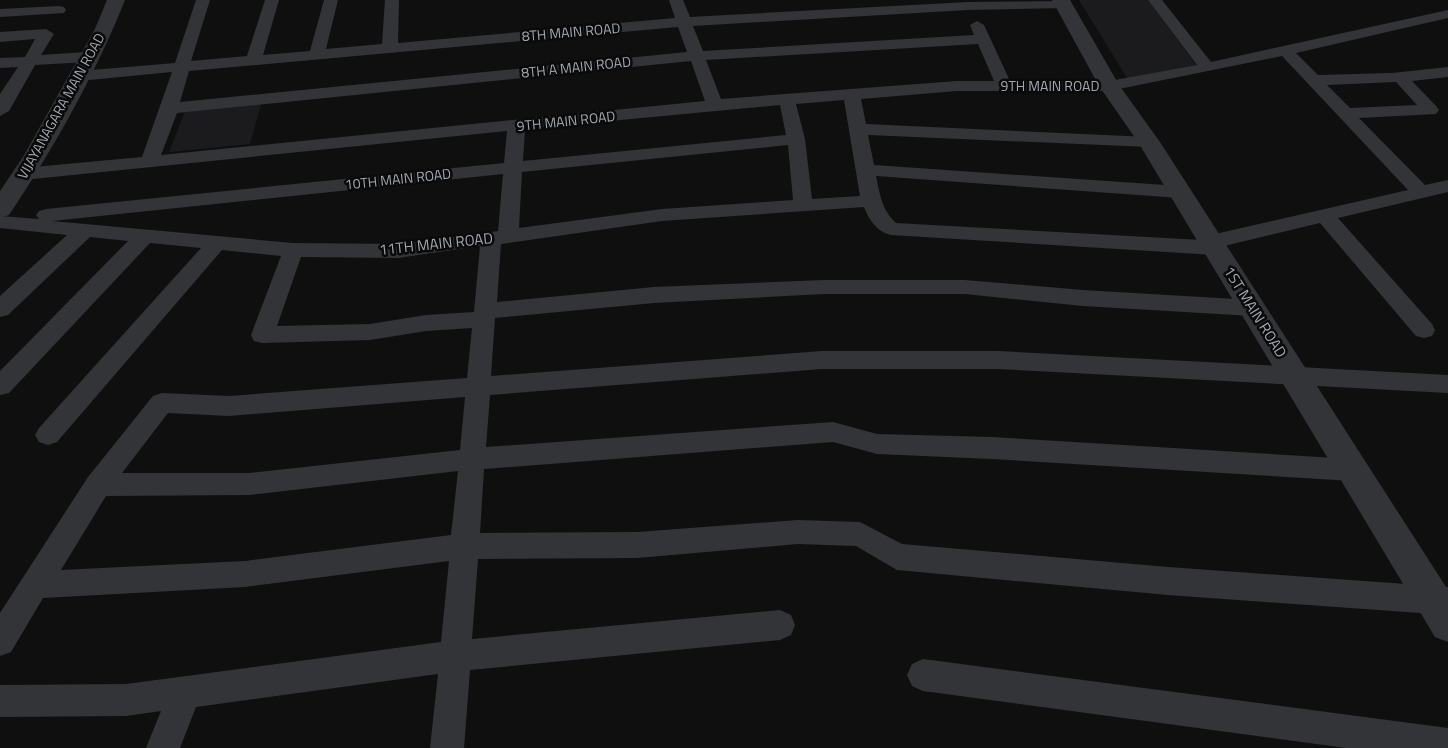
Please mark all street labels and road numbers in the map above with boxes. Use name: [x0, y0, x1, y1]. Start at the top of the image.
street label: 8TH MAIN ROAD: [521, 17, 621, 46]
street label: VIJAYANAGARA MAIN ROAD: [12, 29, 110, 183]
street label: 8TH A MAIN ROAD: [520, 50, 632, 83]
street label: 9TH MAIN ROAD: [1001, 75, 1099, 96]
street label: 9TH MAIN ROAD: [516, 105, 616, 136]
street label: 10TH MAIN ROAD: [344, 162, 452, 195]
street label: 11TH MAIN ROAD: [378, 226, 494, 261]
street label: 1ST MAIN ROAD: [1218, 262, 1293, 362]

